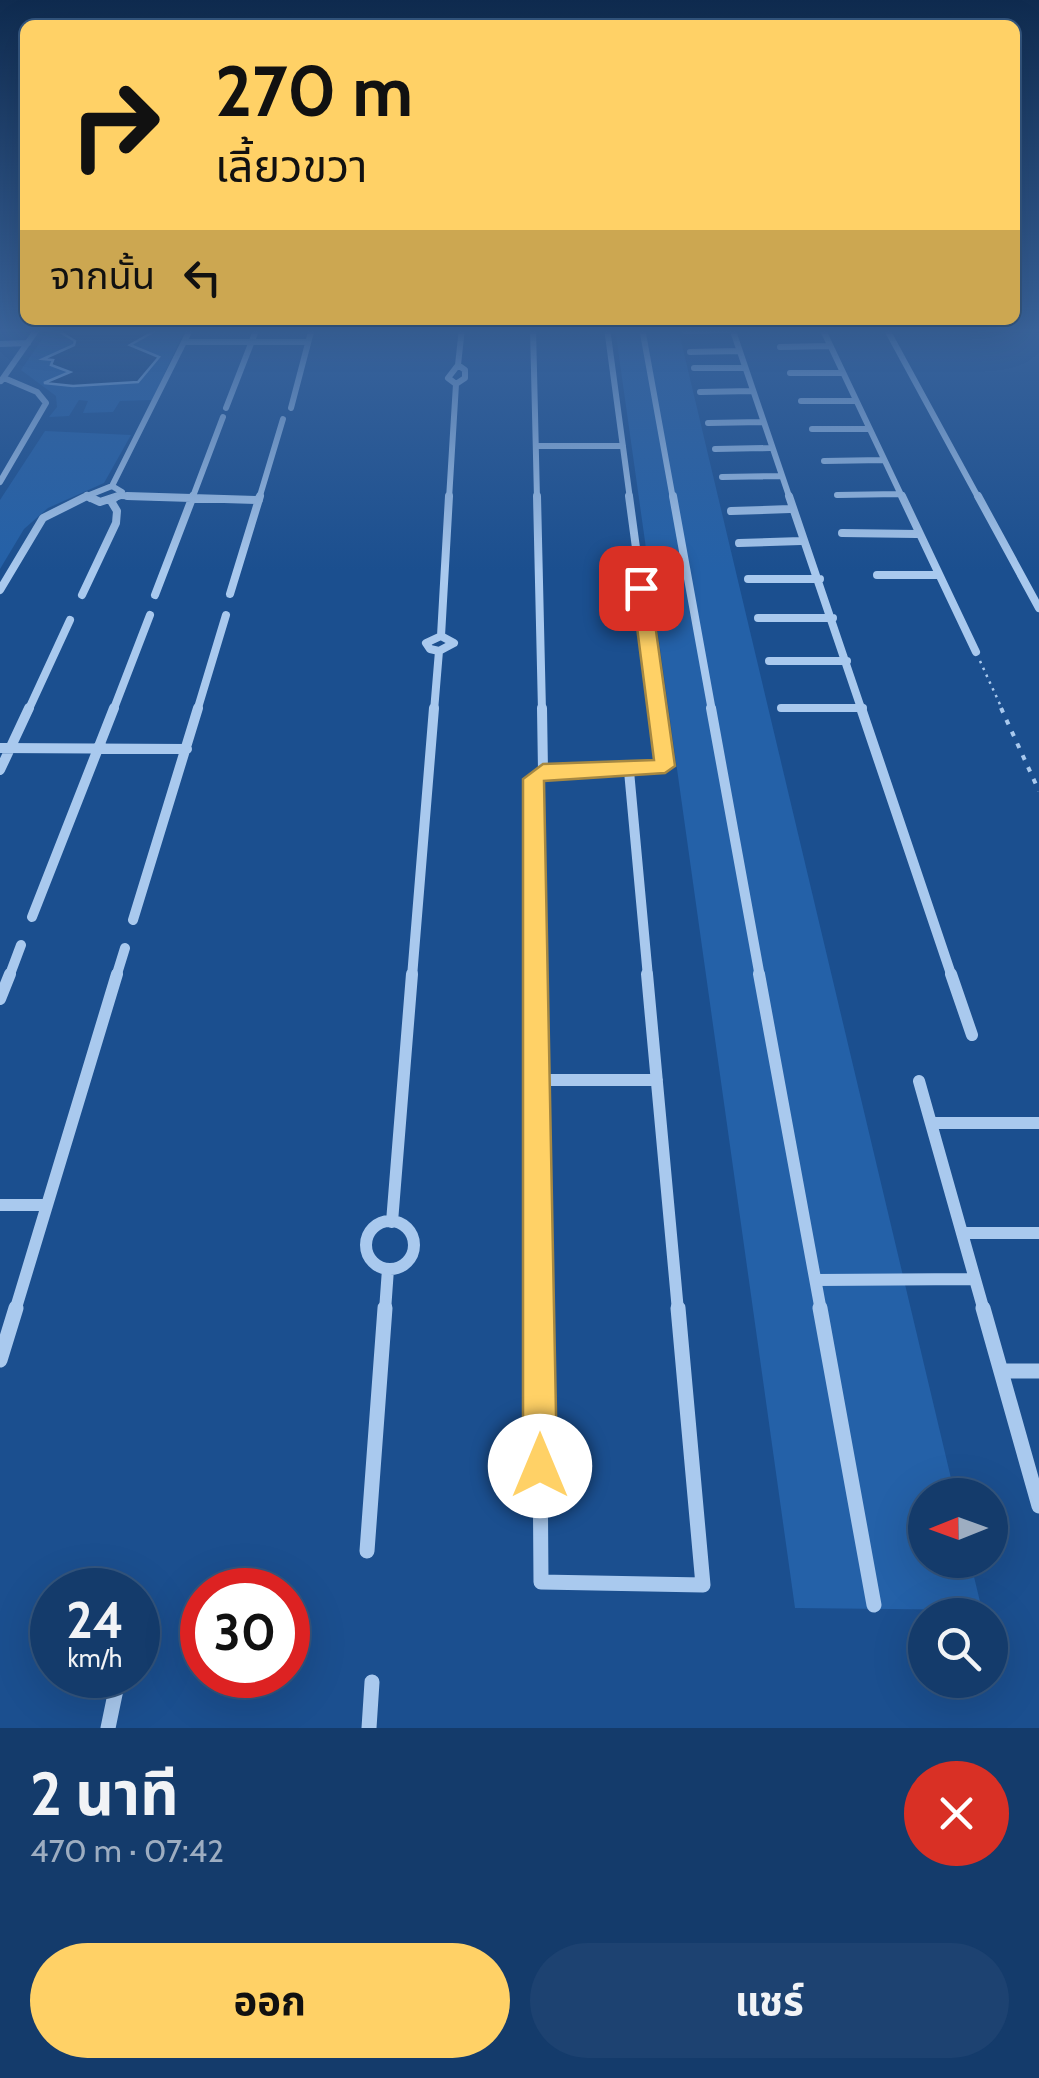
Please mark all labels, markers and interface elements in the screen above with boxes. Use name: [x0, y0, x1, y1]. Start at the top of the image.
text: 270 m: [215, 48, 413, 134]
icon: right: [50, 60, 180, 190]
text: เลี้ยวขวา: [215, 139, 367, 193]
icon: left: [175, 250, 230, 305]
text: จากนั้น: [50, 252, 155, 299]
pin: [599, 546, 684, 631]
icon: arrive: [614, 561, 669, 616]
position arrow: [488, 1414, 592, 1518]
north arrow: [908, 1478, 1008, 1578]
map controls: [908, 1478, 1008, 1698]
speed limit sign: 30: [180, 1568, 310, 1698]
text: 24: [66, 1590, 124, 1651]
button: search: [908, 1598, 1008, 1698]
text: km/h: [68, 1643, 122, 1673]
text: 2 นาที: [30, 1757, 179, 1830]
button: close: [904, 1761, 1009, 1866]
text: 470 m · 07:42: [30, 1831, 224, 1870]
button: ออก: [30, 1943, 510, 2058]
button: แชร์: [530, 1943, 1009, 2058]

